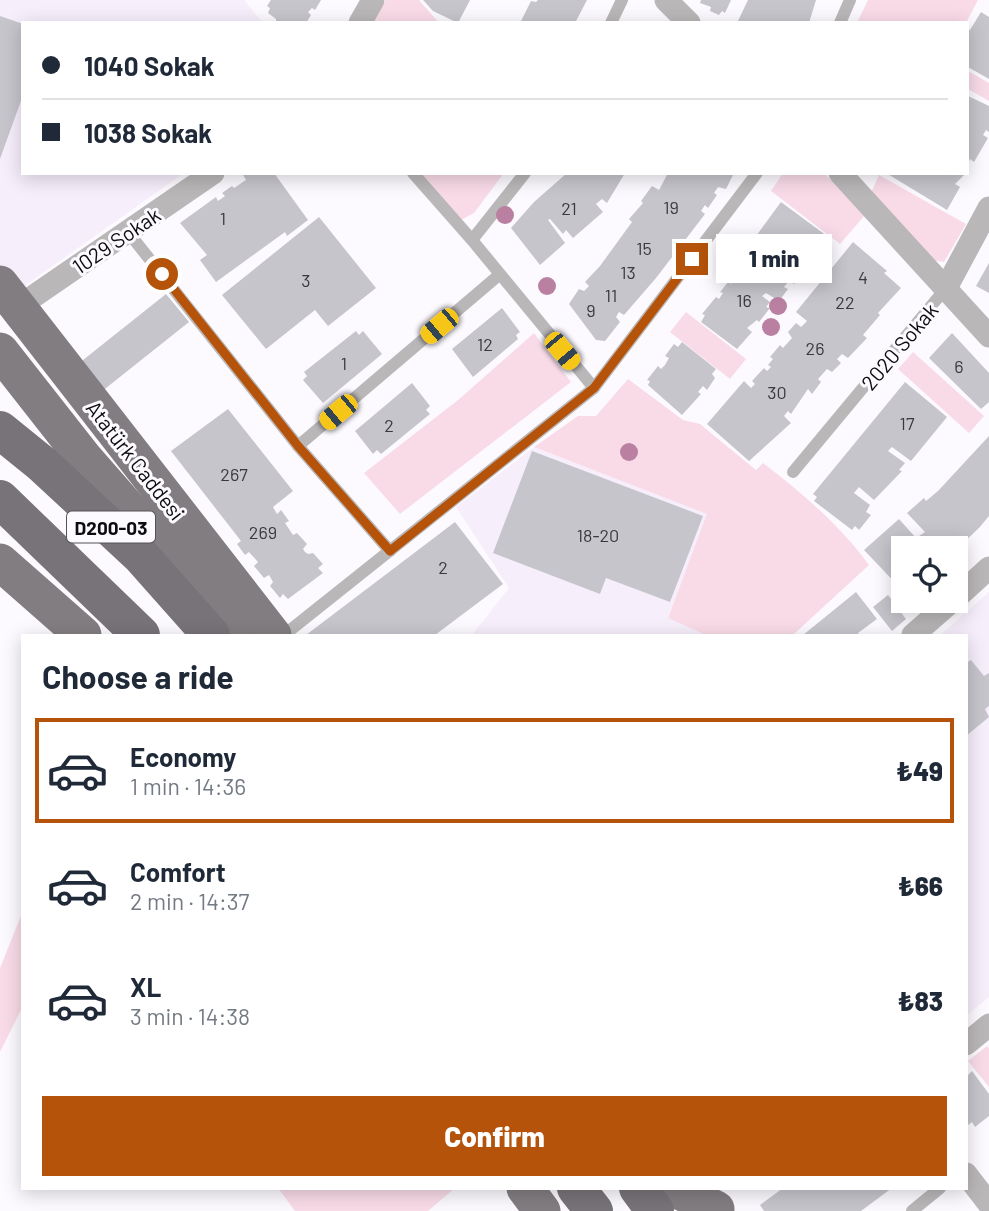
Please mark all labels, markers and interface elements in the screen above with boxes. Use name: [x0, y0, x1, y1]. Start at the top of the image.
text: 1040 Sokak: [84, 50, 215, 81]
text: 1038 Sokak: [84, 117, 212, 148]
house number: 19: [663, 196, 679, 218]
house number: 21: [561, 197, 577, 219]
street label: 1029 Sokak: [67, 201, 165, 279]
house number: 1: [220, 207, 226, 229]
callout: 1 min: [716, 234, 832, 284]
house number: 15: [636, 237, 652, 259]
route end: [676, 243, 708, 275]
text: 1 min: [749, 244, 799, 272]
route start: [146, 258, 178, 290]
house number: 13: [620, 261, 636, 283]
house number: 4: [858, 266, 868, 288]
house number: 3: [301, 269, 311, 291]
house number: 11: [605, 284, 617, 306]
house number: 16: [736, 289, 752, 311]
house number: 22: [835, 291, 855, 313]
street label: 2020 Sokak: [855, 297, 943, 395]
house number: 9: [586, 299, 596, 321]
car: [417, 304, 462, 348]
car: [541, 328, 584, 374]
house number: 12: [477, 333, 493, 355]
house number: 26: [806, 337, 824, 359]
house number: 1: [341, 352, 347, 374]
house number: 6: [954, 355, 964, 377]
house number: 30: [767, 381, 787, 403]
car: [316, 390, 361, 434]
street label: Atatürk Caddesi: [82, 395, 190, 525]
house number: 17: [900, 412, 915, 434]
house number: 2: [384, 414, 394, 436]
house number: 267: [220, 463, 248, 485]
road number: D200-03: [67, 512, 155, 542]
house number: 269: [249, 521, 277, 543]
house number: 18-20: [577, 524, 619, 546]
map controls: [891, 536, 968, 613]
button: locate: [891, 536, 968, 613]
house number: 2: [438, 556, 448, 578]
text: Choose a ride: [42, 657, 234, 695]
icon: car: [46, 739, 109, 802]
text: Economy: [130, 741, 236, 772]
text: ₺49: [896, 755, 943, 786]
text: 1 min · 14:36: [130, 772, 246, 800]
icon: car: [46, 854, 109, 917]
text: Comfort: [130, 856, 226, 887]
text: ₺66: [898, 870, 943, 901]
text: 2 min · 14:37: [130, 887, 250, 915]
icon: car: [46, 969, 109, 1032]
text: XL: [130, 971, 161, 1002]
text: ₺83: [898, 985, 943, 1016]
text: 3 min · 14:38: [130, 1002, 250, 1030]
button: Confirm: [42, 1096, 947, 1176]

